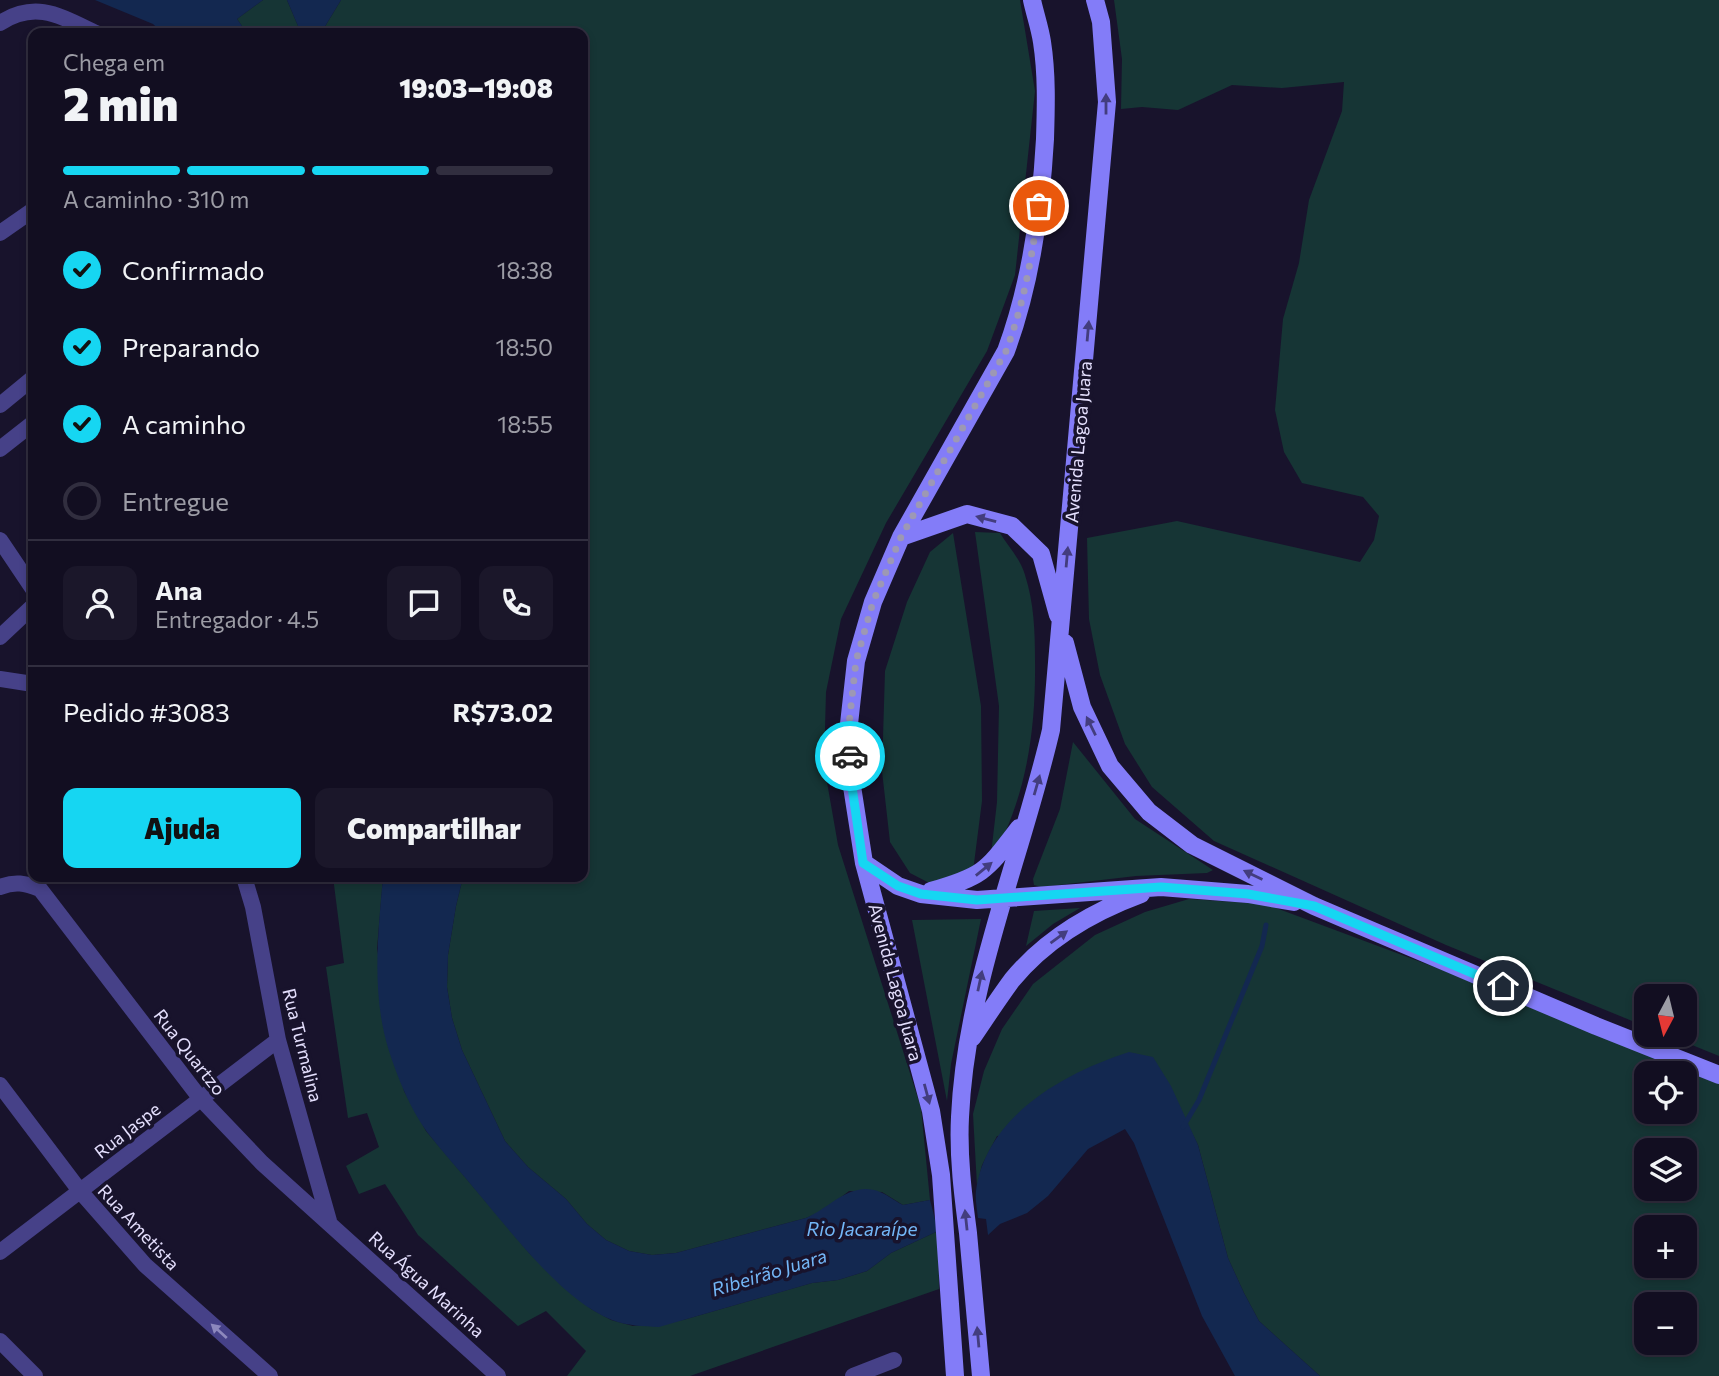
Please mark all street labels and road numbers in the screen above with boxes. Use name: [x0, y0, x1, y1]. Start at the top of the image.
street label: Avenida Lagoa Juara: [1060, 360, 1096, 524]
street label: Avenida Lagoa Juara: [864, 901, 928, 1063]
street label: Rua Turmalina: [278, 986, 328, 1104]
street label: Rua Quartzo: [150, 1005, 230, 1099]
street label: Rua Jaspe: [90, 1097, 164, 1163]
street label: Rua Ametista: [94, 1180, 184, 1274]
street label: Rua Água Marinha: [365, 1226, 489, 1342]

